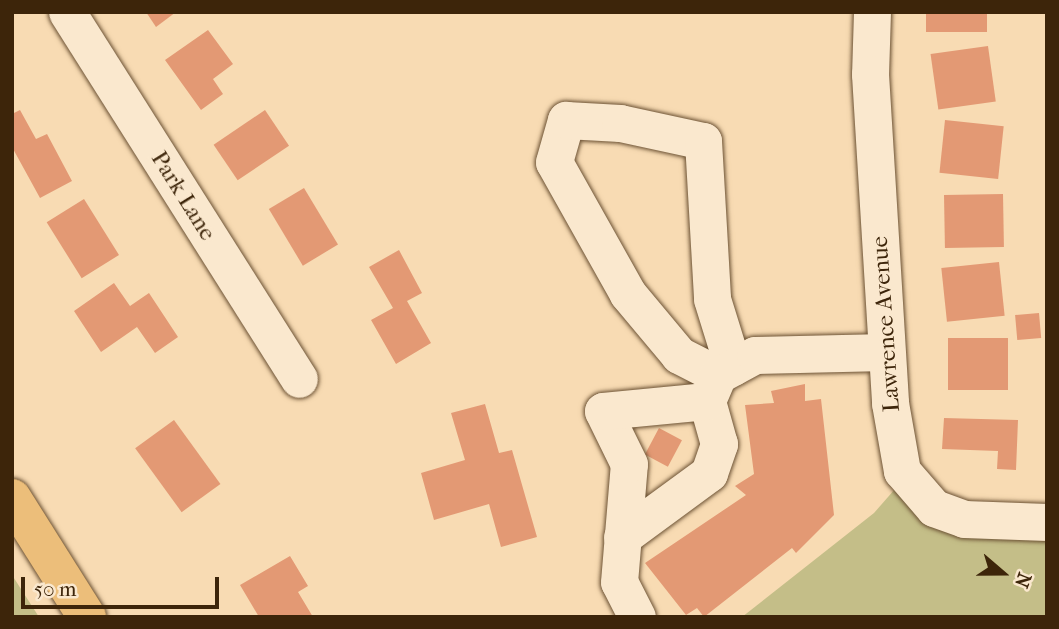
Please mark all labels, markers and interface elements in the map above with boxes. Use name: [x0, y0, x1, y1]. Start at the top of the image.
street label: Park Lane: [145, 146, 221, 246]
street label: Lawrence Avenue: [866, 235, 906, 413]
north arrow: [968, 538, 1038, 608]
scale bar: [24, 562, 222, 606]
text: N: [1010, 570, 1036, 591]
text: 50 m: [34, 577, 77, 601]

